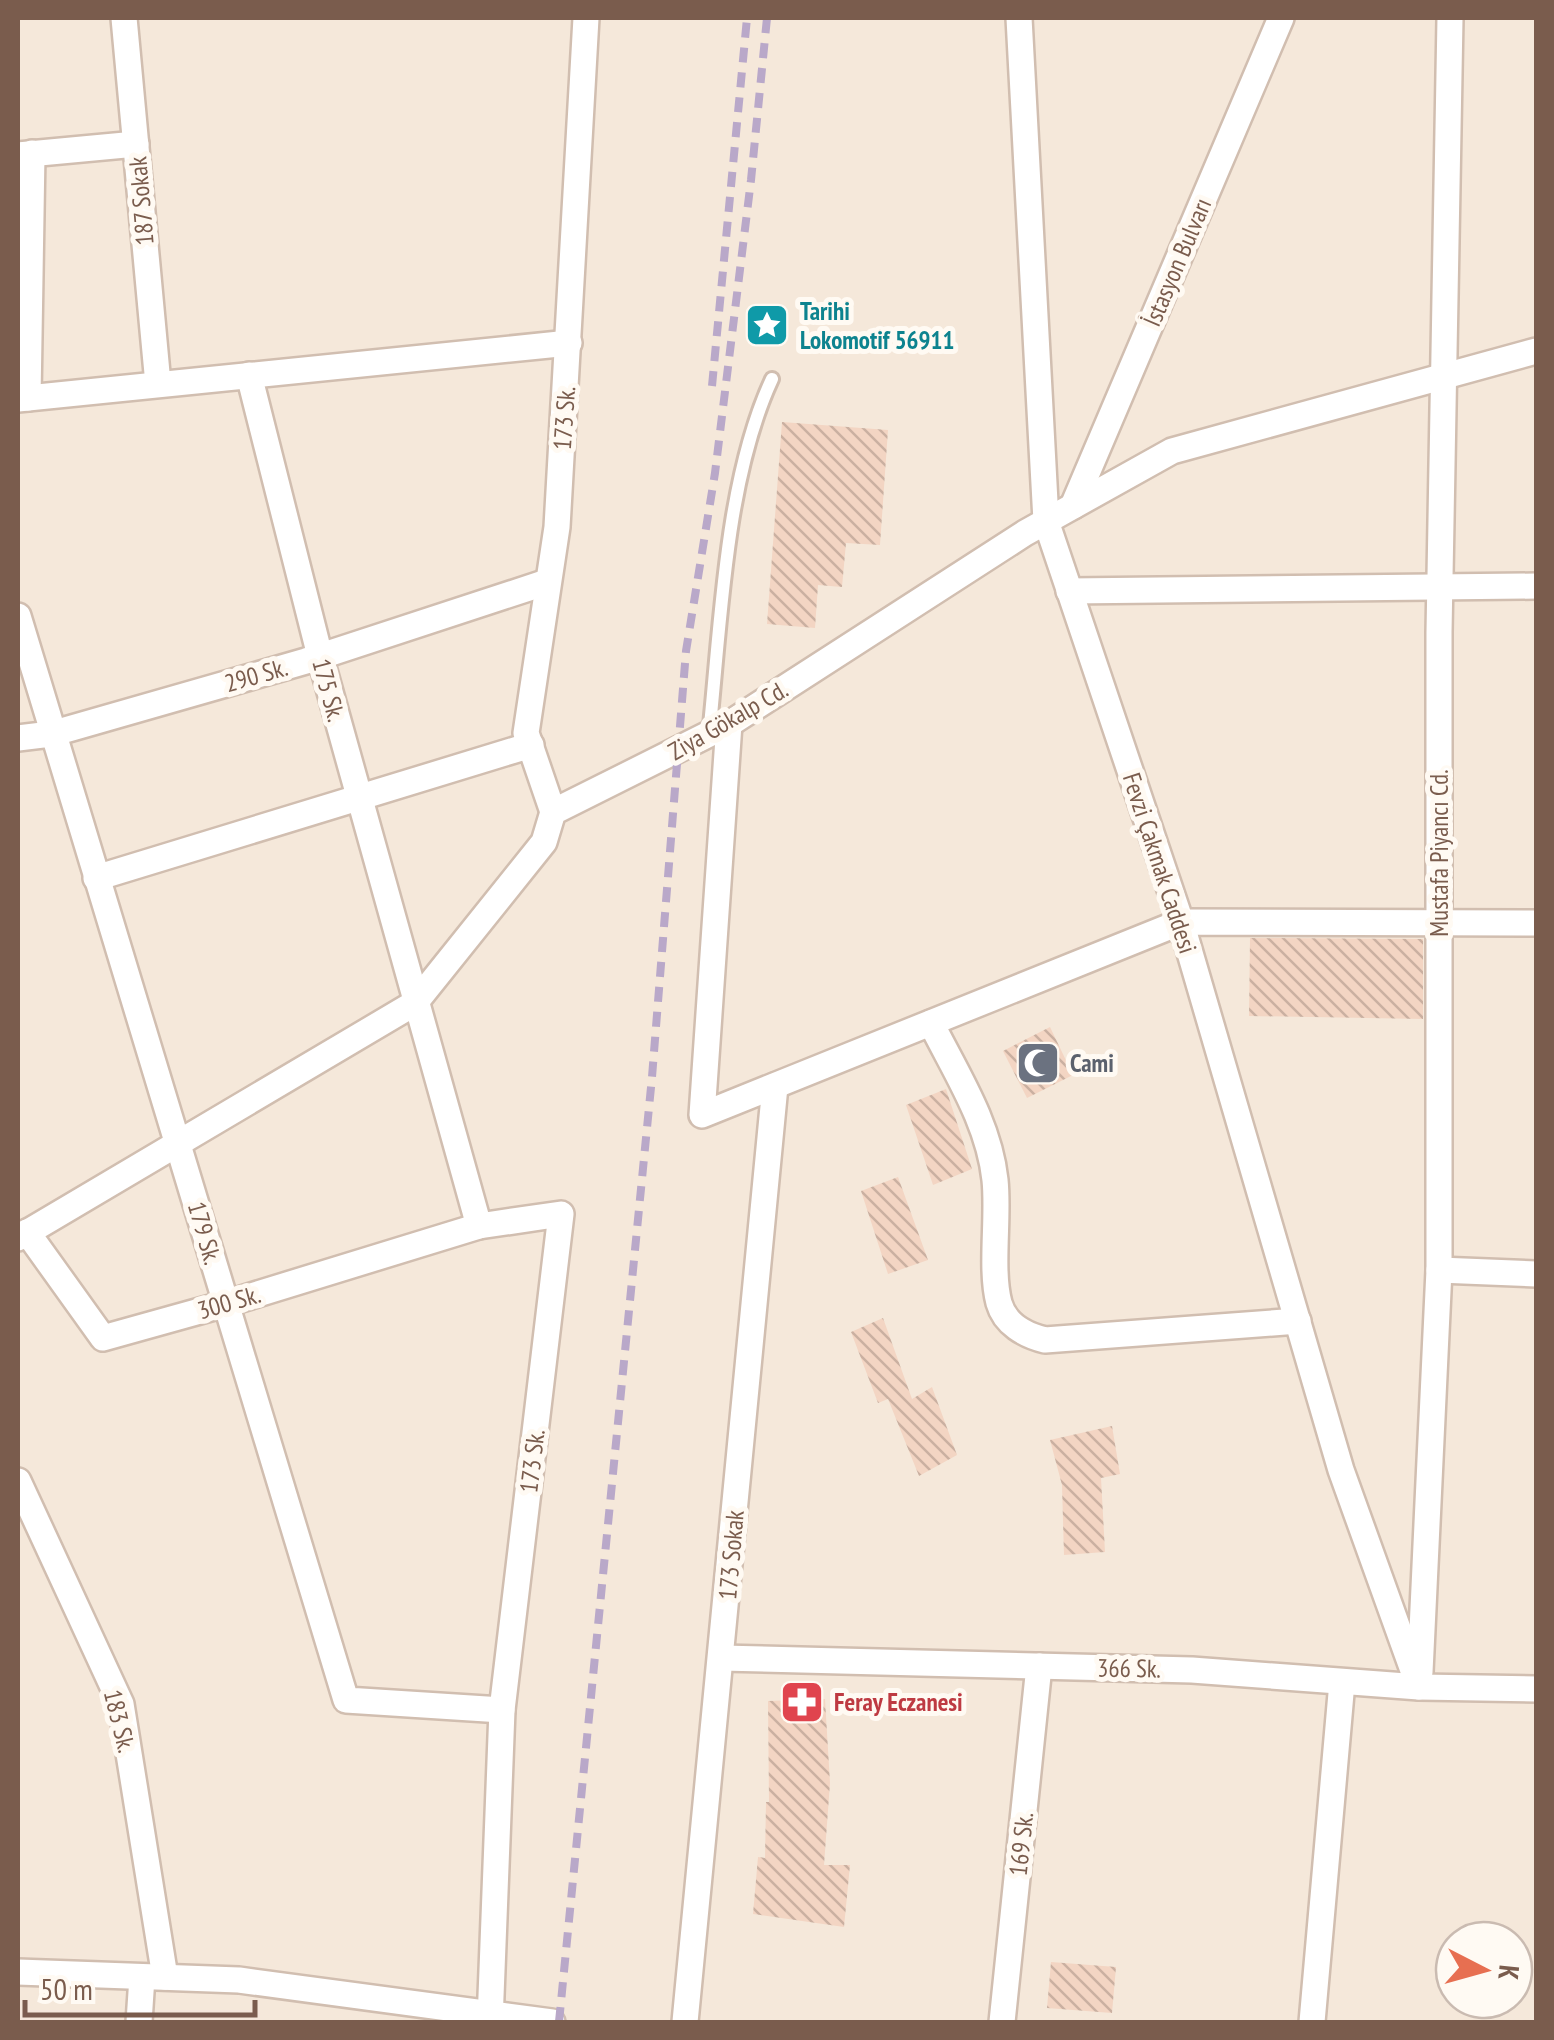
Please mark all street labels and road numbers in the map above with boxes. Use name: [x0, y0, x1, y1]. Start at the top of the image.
street label: 187 Sokak: [121, 155, 161, 247]
street label: İstasyon Bulvarı: [1136, 193, 1218, 331]
street label: 173 Sk.: [546, 385, 582, 451]
street label: 290 Sk.: [221, 651, 291, 699]
street label: 175 Sk.: [305, 655, 353, 725]
street label: Ziya Gökalp Cd.: [663, 673, 793, 767]
street label: Fevzi Çakmak Caddesi: [1116, 769, 1204, 957]
street label: Mustafa Piyancı Cd.: [1423, 769, 1455, 937]
street label: 179 Sk.: [181, 1198, 229, 1268]
street label: 300 Sk.: [194, 1278, 264, 1326]
street label: 173 Sk.: [512, 1427, 552, 1495]
street label: 173 Sokak: [711, 1509, 751, 1601]
street label: 366 Sk.: [1097, 1651, 1161, 1685]
street label: 183 Sk.: [97, 1686, 143, 1756]
street label: 169 Sk.: [1002, 1811, 1040, 1877]

